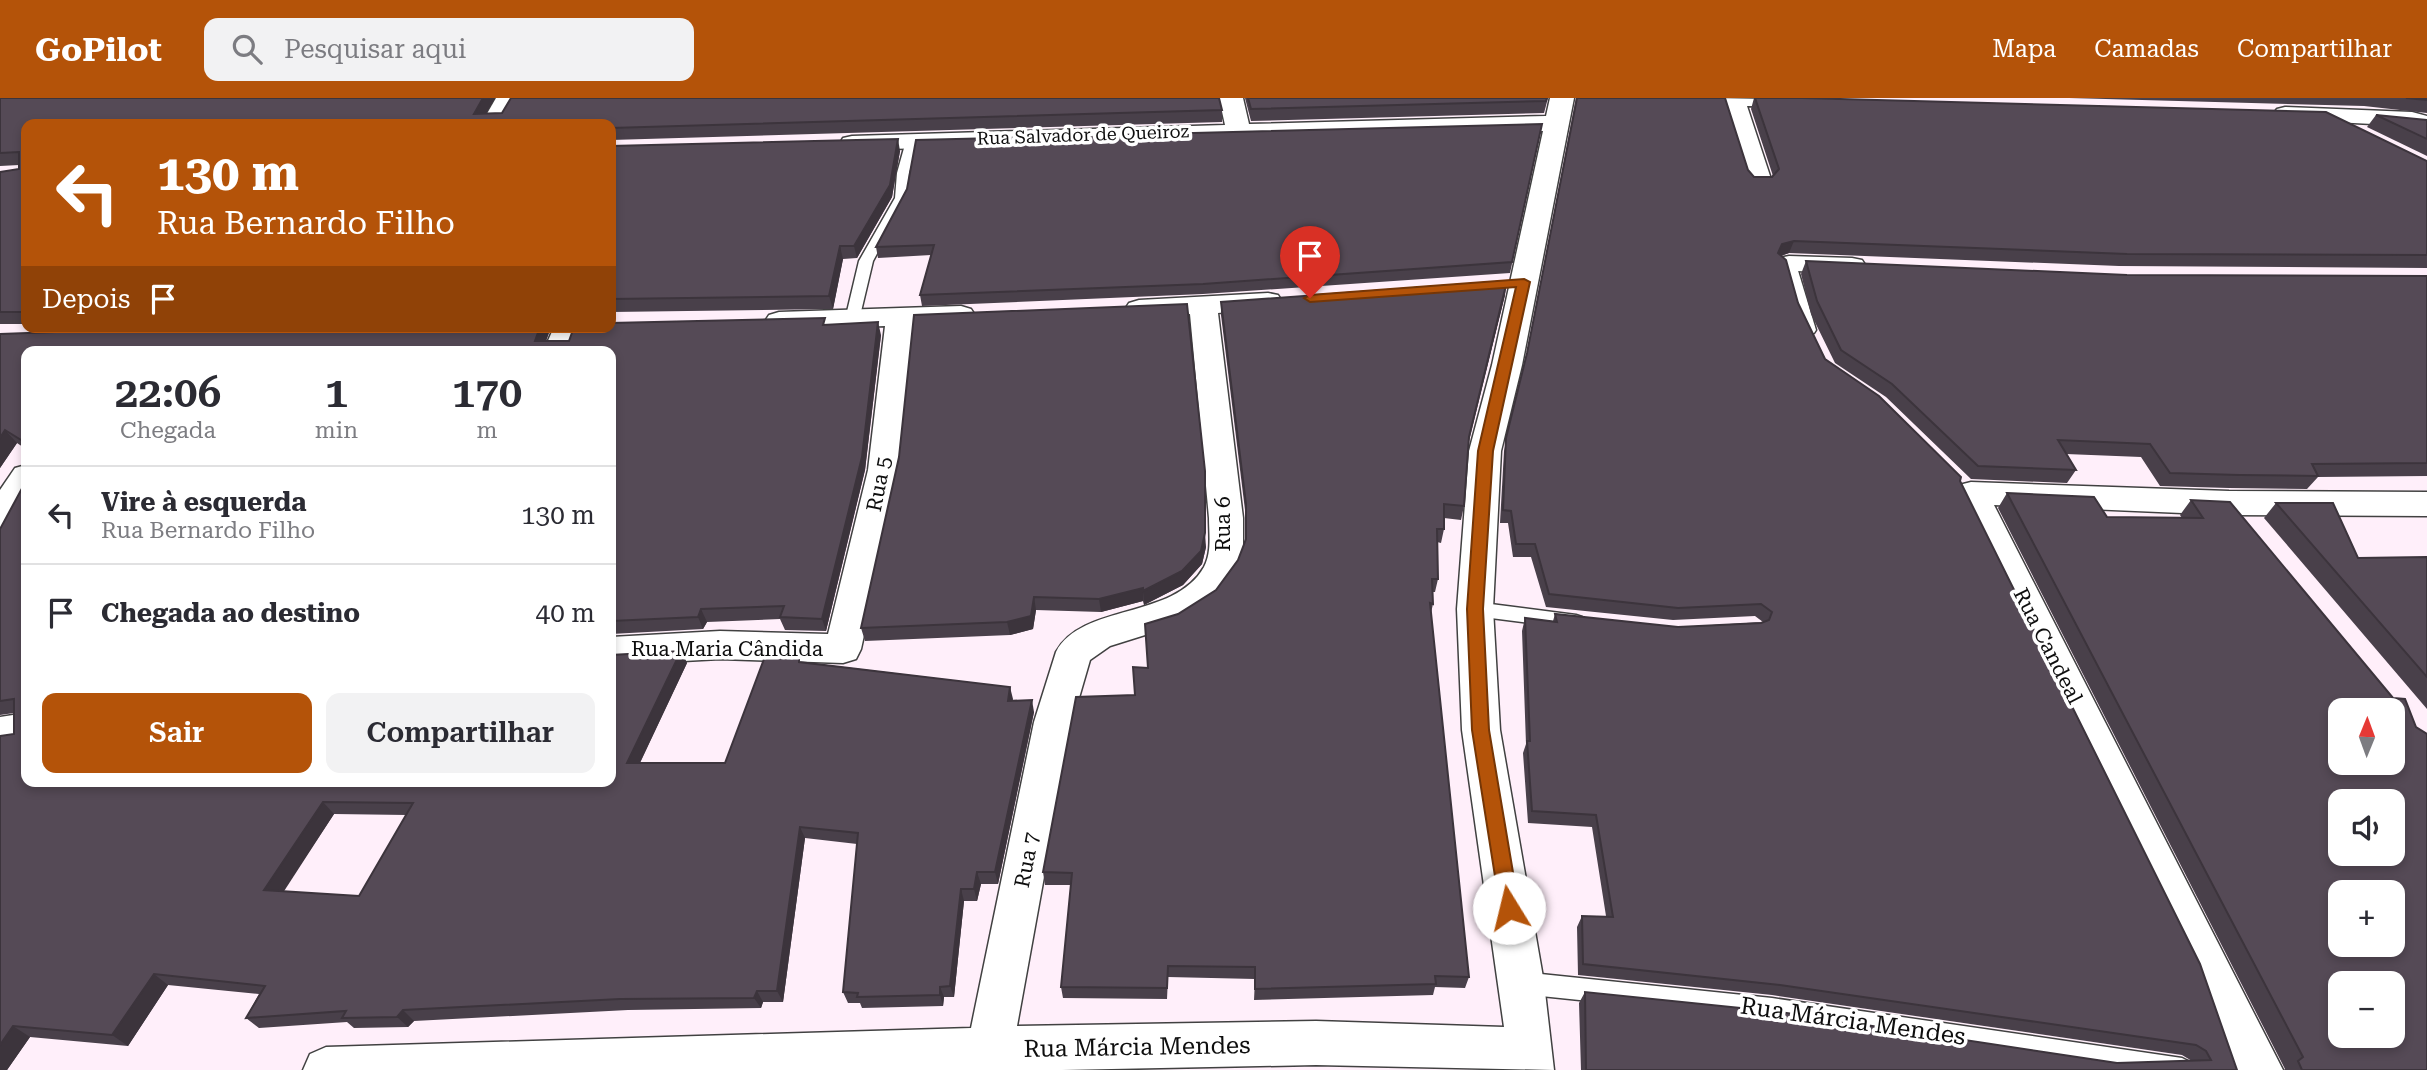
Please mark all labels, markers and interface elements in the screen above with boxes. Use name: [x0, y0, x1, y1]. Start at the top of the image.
search box: [204, 18, 694, 81]
text: GoPilot: [35, 30, 162, 69]
icon: search: [228, 30, 266, 68]
text: Pesquisar aqui: [284, 34, 466, 64]
text: Mapa: [1992, 35, 2056, 63]
text: Camadas: [2094, 35, 2199, 63]
text: Compartilhar: [2237, 35, 2392, 63]
street label: Rua Salvador de Queiroz: [977, 120, 1190, 149]
text: 130 m: [157, 145, 299, 202]
icon: left: [42, 147, 133, 238]
text: Rua Bernardo Filho: [157, 204, 455, 242]
pin: [1280, 226, 1340, 298]
icon: arrive: [1291, 237, 1329, 275]
icon: arrive: [144, 280, 182, 318]
text: Depois: [42, 284, 130, 314]
text: 22:06: [115, 368, 221, 417]
text: 1: [325, 368, 348, 417]
text: 170: [452, 368, 522, 417]
text: Chegada: [120, 417, 216, 444]
text: min: [315, 417, 358, 444]
text: m: [476, 417, 497, 444]
street label: Rua 5: [862, 454, 896, 514]
text: Vire à esquerda: [101, 487, 306, 517]
icon: left: [42, 496, 80, 534]
street label: Rua 6: [1211, 496, 1235, 552]
text: 130 m: [521, 500, 595, 530]
text: Rua Bernardo Filho: [101, 517, 315, 544]
street label: Rua Candeal: [2009, 584, 2088, 708]
icon: arrive: [42, 594, 80, 632]
text: Chegada ao destino: [101, 598, 360, 628]
text: 40 m: [536, 598, 595, 628]
street label: Rua Maria Cândida: [631, 637, 824, 661]
button: Sair: [42, 693, 312, 773]
button: Compartilhar: [326, 693, 595, 773]
north arrow: [2328, 698, 2404, 775]
map controls: [2328, 698, 2405, 1048]
button: sound: [2328, 789, 2405, 866]
street label: Rua 7: [1010, 830, 1044, 890]
position arrow: [1472, 871, 1546, 945]
button: +: [2328, 880, 2405, 957]
button: −: [2328, 971, 2405, 1048]
street label: Rua Márcia Mendes: [1739, 991, 1967, 1051]
street label: Rua Márcia Mendes: [1023, 1031, 1251, 1063]

